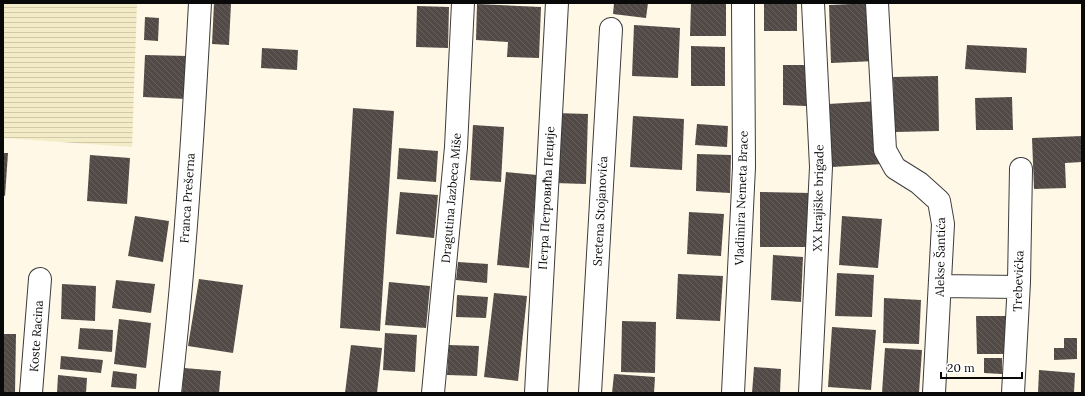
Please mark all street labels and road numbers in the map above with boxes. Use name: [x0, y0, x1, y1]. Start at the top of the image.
street label: Петра Петровића Пеције: [535, 125, 557, 270]
street label: Vladimira Nemeta Brace: [731, 130, 751, 267]
street label: Dragutina Jazbeca Miše: [438, 132, 464, 264]
street label: XX krajiške brigade: [810, 144, 826, 252]
street label: Franca Prešerna: [176, 152, 198, 244]
street label: Sretena Stojanovića: [590, 156, 610, 266]
street label: Alekse Šantića: [932, 217, 948, 298]
street label: Trebevićka: [1009, 250, 1027, 312]
street label: Koste Racina: [26, 300, 46, 372]

